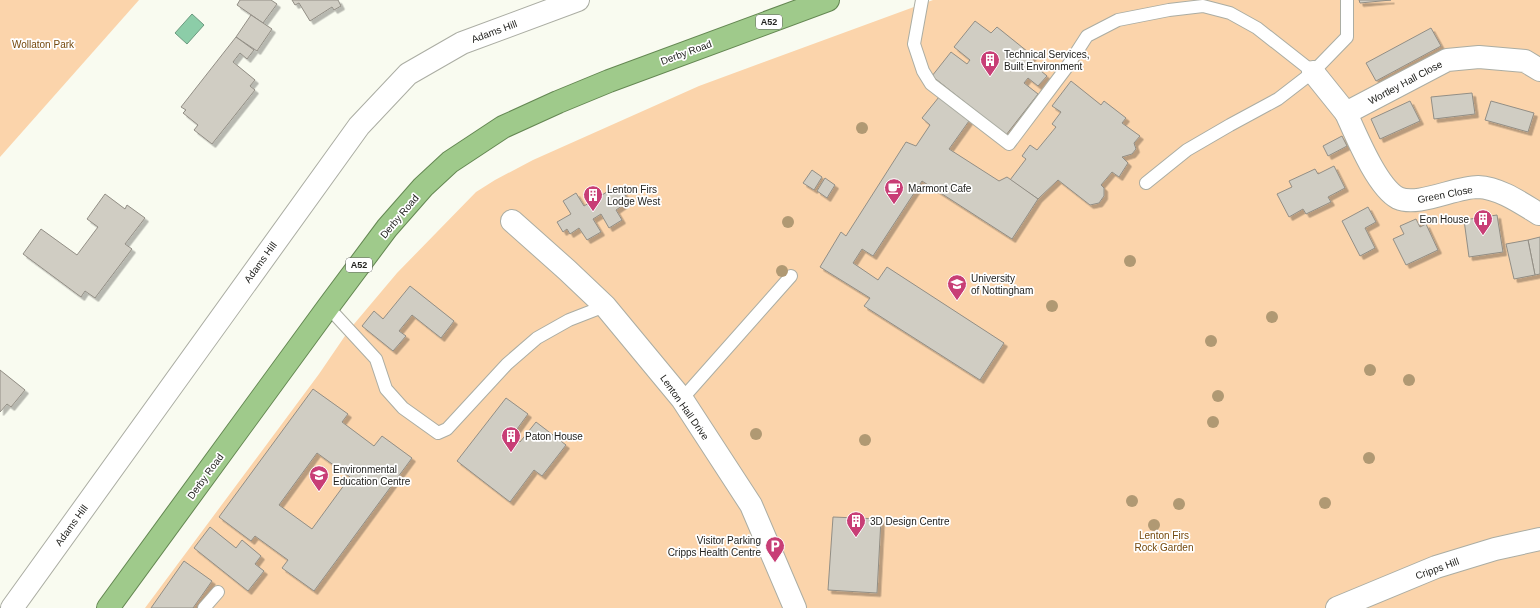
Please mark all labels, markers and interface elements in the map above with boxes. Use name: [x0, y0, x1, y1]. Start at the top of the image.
road number: A52: [756, 15, 782, 29]
street label: Adams Hill: [470, 18, 519, 45]
street label: Derby Road: [659, 38, 713, 67]
park label: Wollaton Park: [12, 39, 75, 50]
building icon: Technical Services, Built Environment: [979, 49, 1001, 77]
place label: Technical Services, Built Environment: [1004, 49, 1090, 72]
street label: Wortley Hall Close: [1366, 58, 1444, 107]
cafe icon: Marmont Cafe: [883, 177, 905, 205]
place label: Marmont Cafe: [908, 183, 972, 194]
building icon: Lenton Firs Lodge West: [582, 184, 604, 212]
place label: Lenton Firs Lodge West: [607, 184, 660, 207]
street label: Green Close: [1416, 184, 1474, 205]
street label: Derby Road: [378, 192, 421, 240]
building icon: Eon House: [1472, 208, 1494, 236]
place label: Eon House: [1420, 214, 1469, 225]
street label: Adams Hill: [242, 240, 279, 285]
road number: A52: [346, 258, 372, 272]
school or university icon: University of Nottingham: [946, 273, 968, 301]
place label: University of Nottingham: [971, 273, 1033, 296]
street label: Lenton Hall Drive: [658, 373, 711, 442]
building icon: Paton House: [500, 425, 522, 453]
place label: Paton House: [525, 431, 583, 442]
street label: Derby Road: [185, 451, 226, 501]
school or university icon: Environmental Education Centre: [308, 464, 330, 492]
place label: Environmental Education Centre: [333, 464, 411, 487]
street label: Adams Hill: [53, 503, 90, 548]
building icon: 3D Design Centre: [845, 510, 867, 538]
place label: 3D Design Centre: [870, 516, 950, 527]
park label: Lenton Firs Rock Garden: [1135, 530, 1193, 553]
place label: Visitor Parking Cripps Health Centre: [668, 535, 761, 558]
parking icon: Visitor Parking Cripps Health Centre: [764, 535, 786, 563]
street label: Cripps Hill: [1414, 556, 1460, 581]

